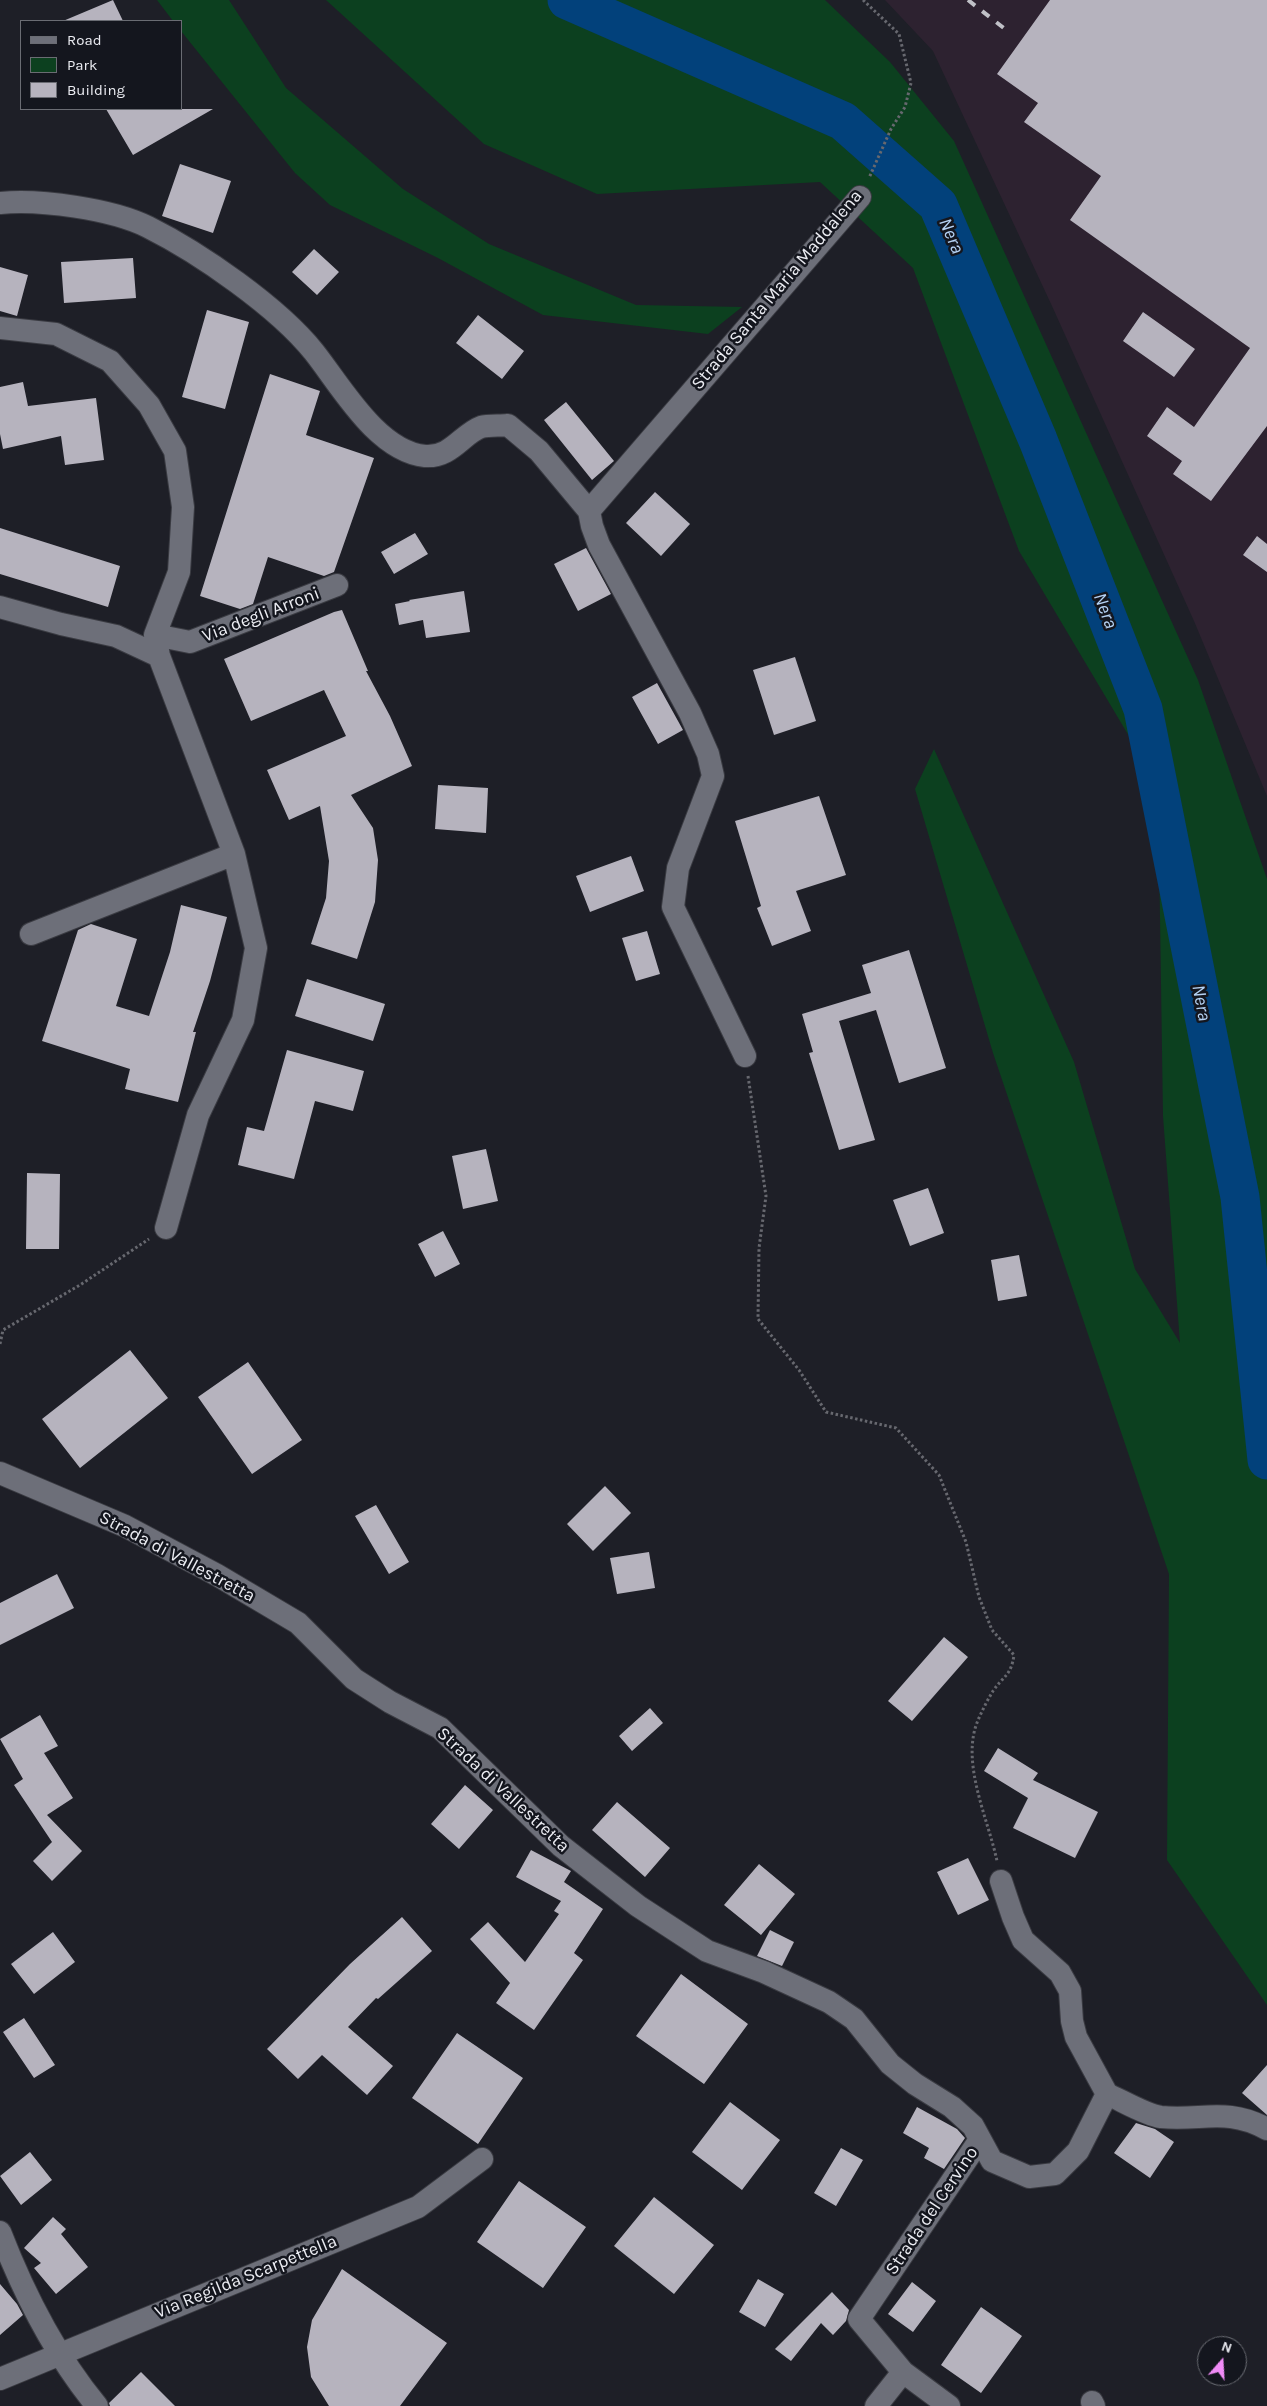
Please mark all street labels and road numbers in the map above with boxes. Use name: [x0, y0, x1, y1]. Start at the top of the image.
street label: Strada Santa Maria Maddalena: [687, 186, 867, 394]
street label: Via degli Arroni: [199, 583, 323, 647]
street label: Strada di Vallestretta: [95, 1507, 259, 1607]
street label: Strada di Vallestretta: [432, 1723, 574, 1857]
street label: Strada del Cervino: [881, 2143, 983, 2279]
street label: Via Regilda Scarpettella: [152, 2231, 340, 2323]

